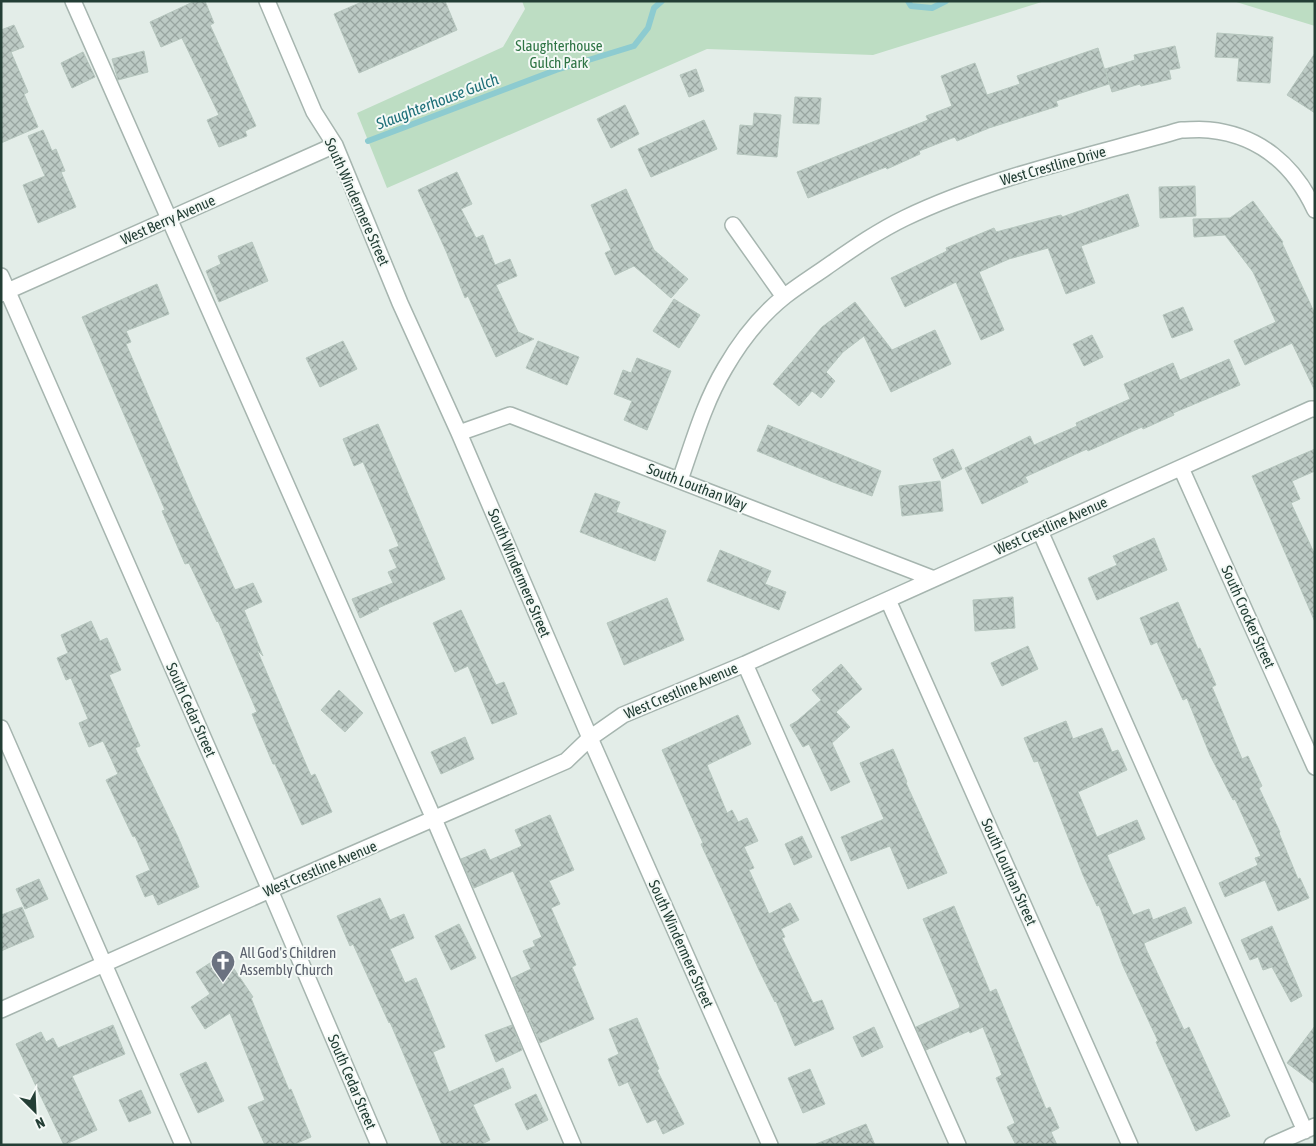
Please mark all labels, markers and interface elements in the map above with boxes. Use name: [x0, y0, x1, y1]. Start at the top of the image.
park label: Slaughterhouse Gulch Park: [515, 37, 603, 71]
water label: Slaughterhouse Gulch: [372, 69, 501, 134]
street label: South Windermere Street: [322, 135, 393, 268]
street label: West Crestline Drive: [998, 142, 1108, 189]
street label: West Berry Avenue: [118, 191, 218, 248]
street label: South Louthan Way: [645, 460, 750, 513]
street label: West Crestline Avenue: [992, 493, 1110, 558]
street label: South Windermere Street: [485, 506, 554, 640]
street label: South Crocker Street: [1218, 563, 1279, 671]
street label: West Crestline Avenue: [622, 659, 740, 722]
street label: South Cedar Street: [163, 660, 220, 759]
street label: South Louthan Street: [978, 816, 1041, 928]
street label: West Crestline Avenue: [261, 837, 379, 900]
street label: South Windermere Street: [646, 877, 717, 1010]
place label: All God's Children Assembly Church: [240, 944, 336, 978]
church icon: All God's Children Assembly Church: [210, 949, 236, 983]
street label: South Cedar Street: [325, 1032, 380, 1132]
north arrow: [10, 1086, 60, 1136]
text: N: [33, 1114, 47, 1132]

